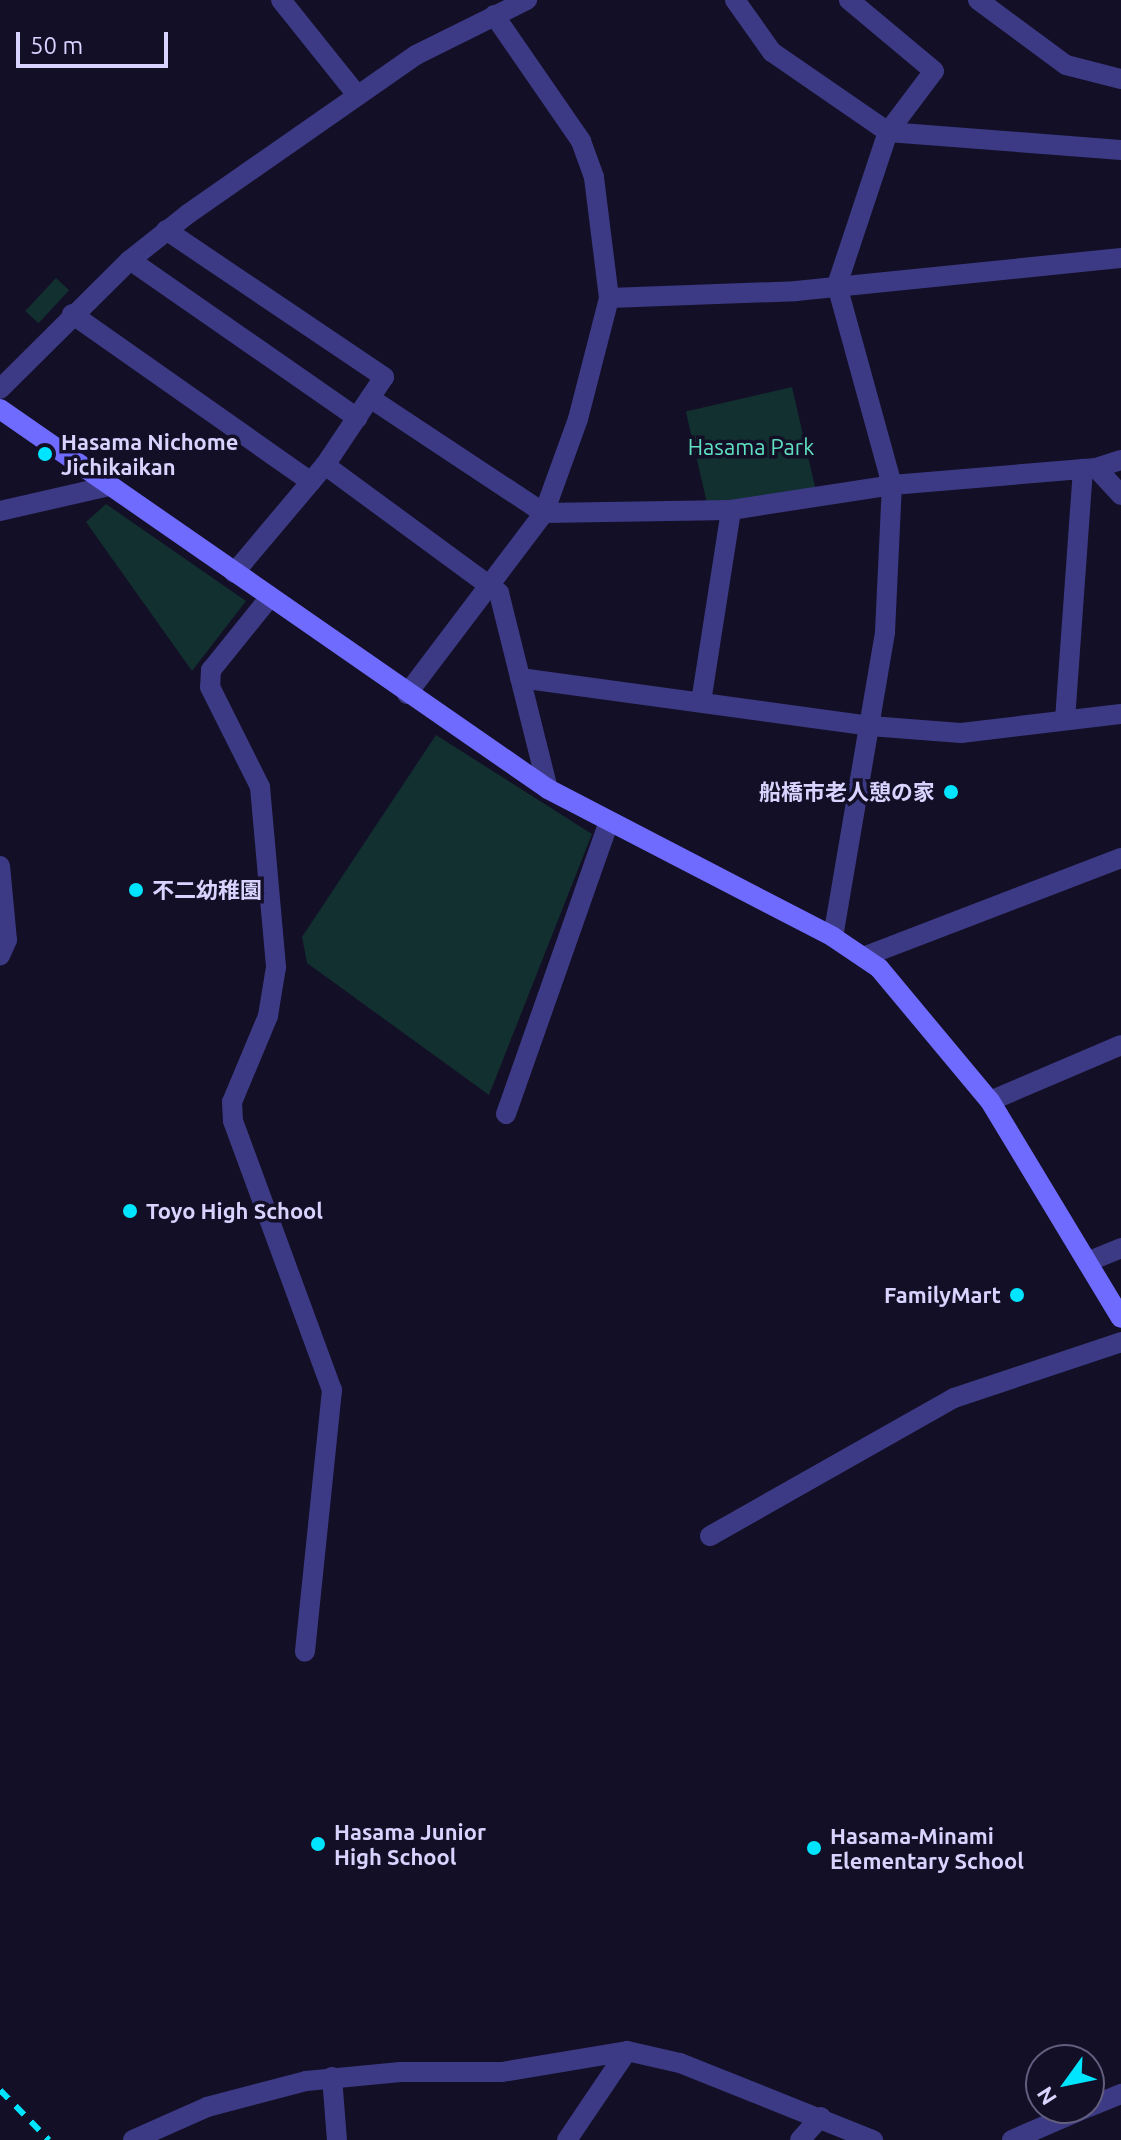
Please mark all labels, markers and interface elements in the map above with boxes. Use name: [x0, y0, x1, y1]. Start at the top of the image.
scale bar: [20, 16, 172, 66]
text: 50 m: [30, 32, 83, 59]
place label: Hasama Nichome Jichikaikan: [61, 428, 238, 480]
park label: Hasama Park: [688, 434, 814, 460]
marker: Hasama Nichome Jichikaikan: [36, 445, 54, 463]
place label: 船橋市老人憩の家: [759, 779, 935, 805]
marker: 船橋市老人憩の家: [942, 783, 960, 801]
place label: 不二幼稚園: [152, 877, 262, 903]
marker: 不二幼稚園: [127, 881, 145, 899]
place label: Toyo High School: [146, 1198, 323, 1224]
marker: Toyo High School: [121, 1202, 139, 1220]
place label: FamilyMart: [884, 1282, 1001, 1308]
marker: FamilyMart: [1008, 1286, 1026, 1304]
place label: Hasama Junior High School: [334, 1818, 486, 1870]
place label: Hasama-Minami Elementary School: [830, 1822, 1024, 1874]
marker: Hasama Junior High School: [309, 1835, 327, 1853]
marker: Hasama-Minami Elementary School: [805, 1839, 823, 1857]
north arrow: [1025, 2044, 1105, 2124]
text: N: [1031, 2083, 1061, 2110]

